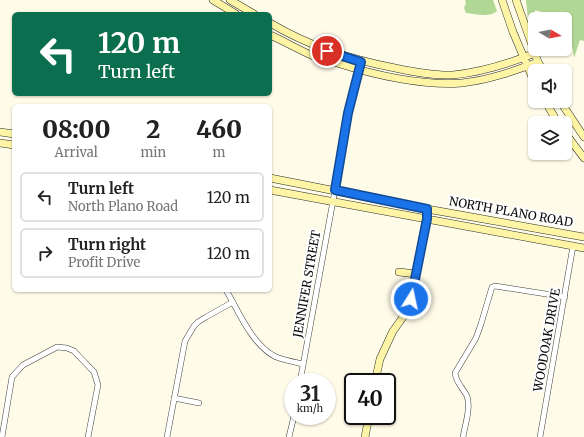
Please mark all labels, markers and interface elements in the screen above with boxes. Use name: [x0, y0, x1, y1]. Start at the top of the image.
north arrow: [528, 12, 572, 56]
map controls: [528, 12, 572, 160]
text: 120 m: [98, 25, 180, 61]
icon: left: [32, 28, 84, 80]
pin: [310, 34, 344, 68]
icon: arrive: [316, 40, 338, 62]
text: Turn left: [98, 60, 175, 83]
button: sound: [528, 64, 572, 108]
text: 08:00: [42, 114, 110, 145]
text: 2: [146, 114, 160, 145]
text: 460: [196, 114, 242, 145]
button: layers: [528, 116, 572, 160]
text: Arrival: [54, 144, 98, 161]
text: min: [140, 144, 166, 161]
text: m: [213, 144, 226, 161]
text: Turn left: [68, 179, 134, 198]
icon: left: [34, 186, 56, 208]
text: 120 m: [207, 188, 250, 207]
street label: NORTH PLANO ROAD: [448, 193, 574, 230]
text: North Plano Road: [68, 198, 178, 215]
street label: JENNIFER STREET: [290, 228, 323, 340]
text: Turn right: [68, 235, 146, 254]
icon: right: [34, 242, 56, 264]
text: 120 m: [207, 244, 250, 263]
text: Profit Drive: [68, 254, 140, 271]
position arrow: [390, 278, 432, 320]
street label: WOODOAK DRIVE: [530, 287, 563, 394]
speed limit sign: 40: [344, 373, 396, 425]
text: 31: [300, 381, 320, 406]
text: km/h: [297, 402, 323, 415]

